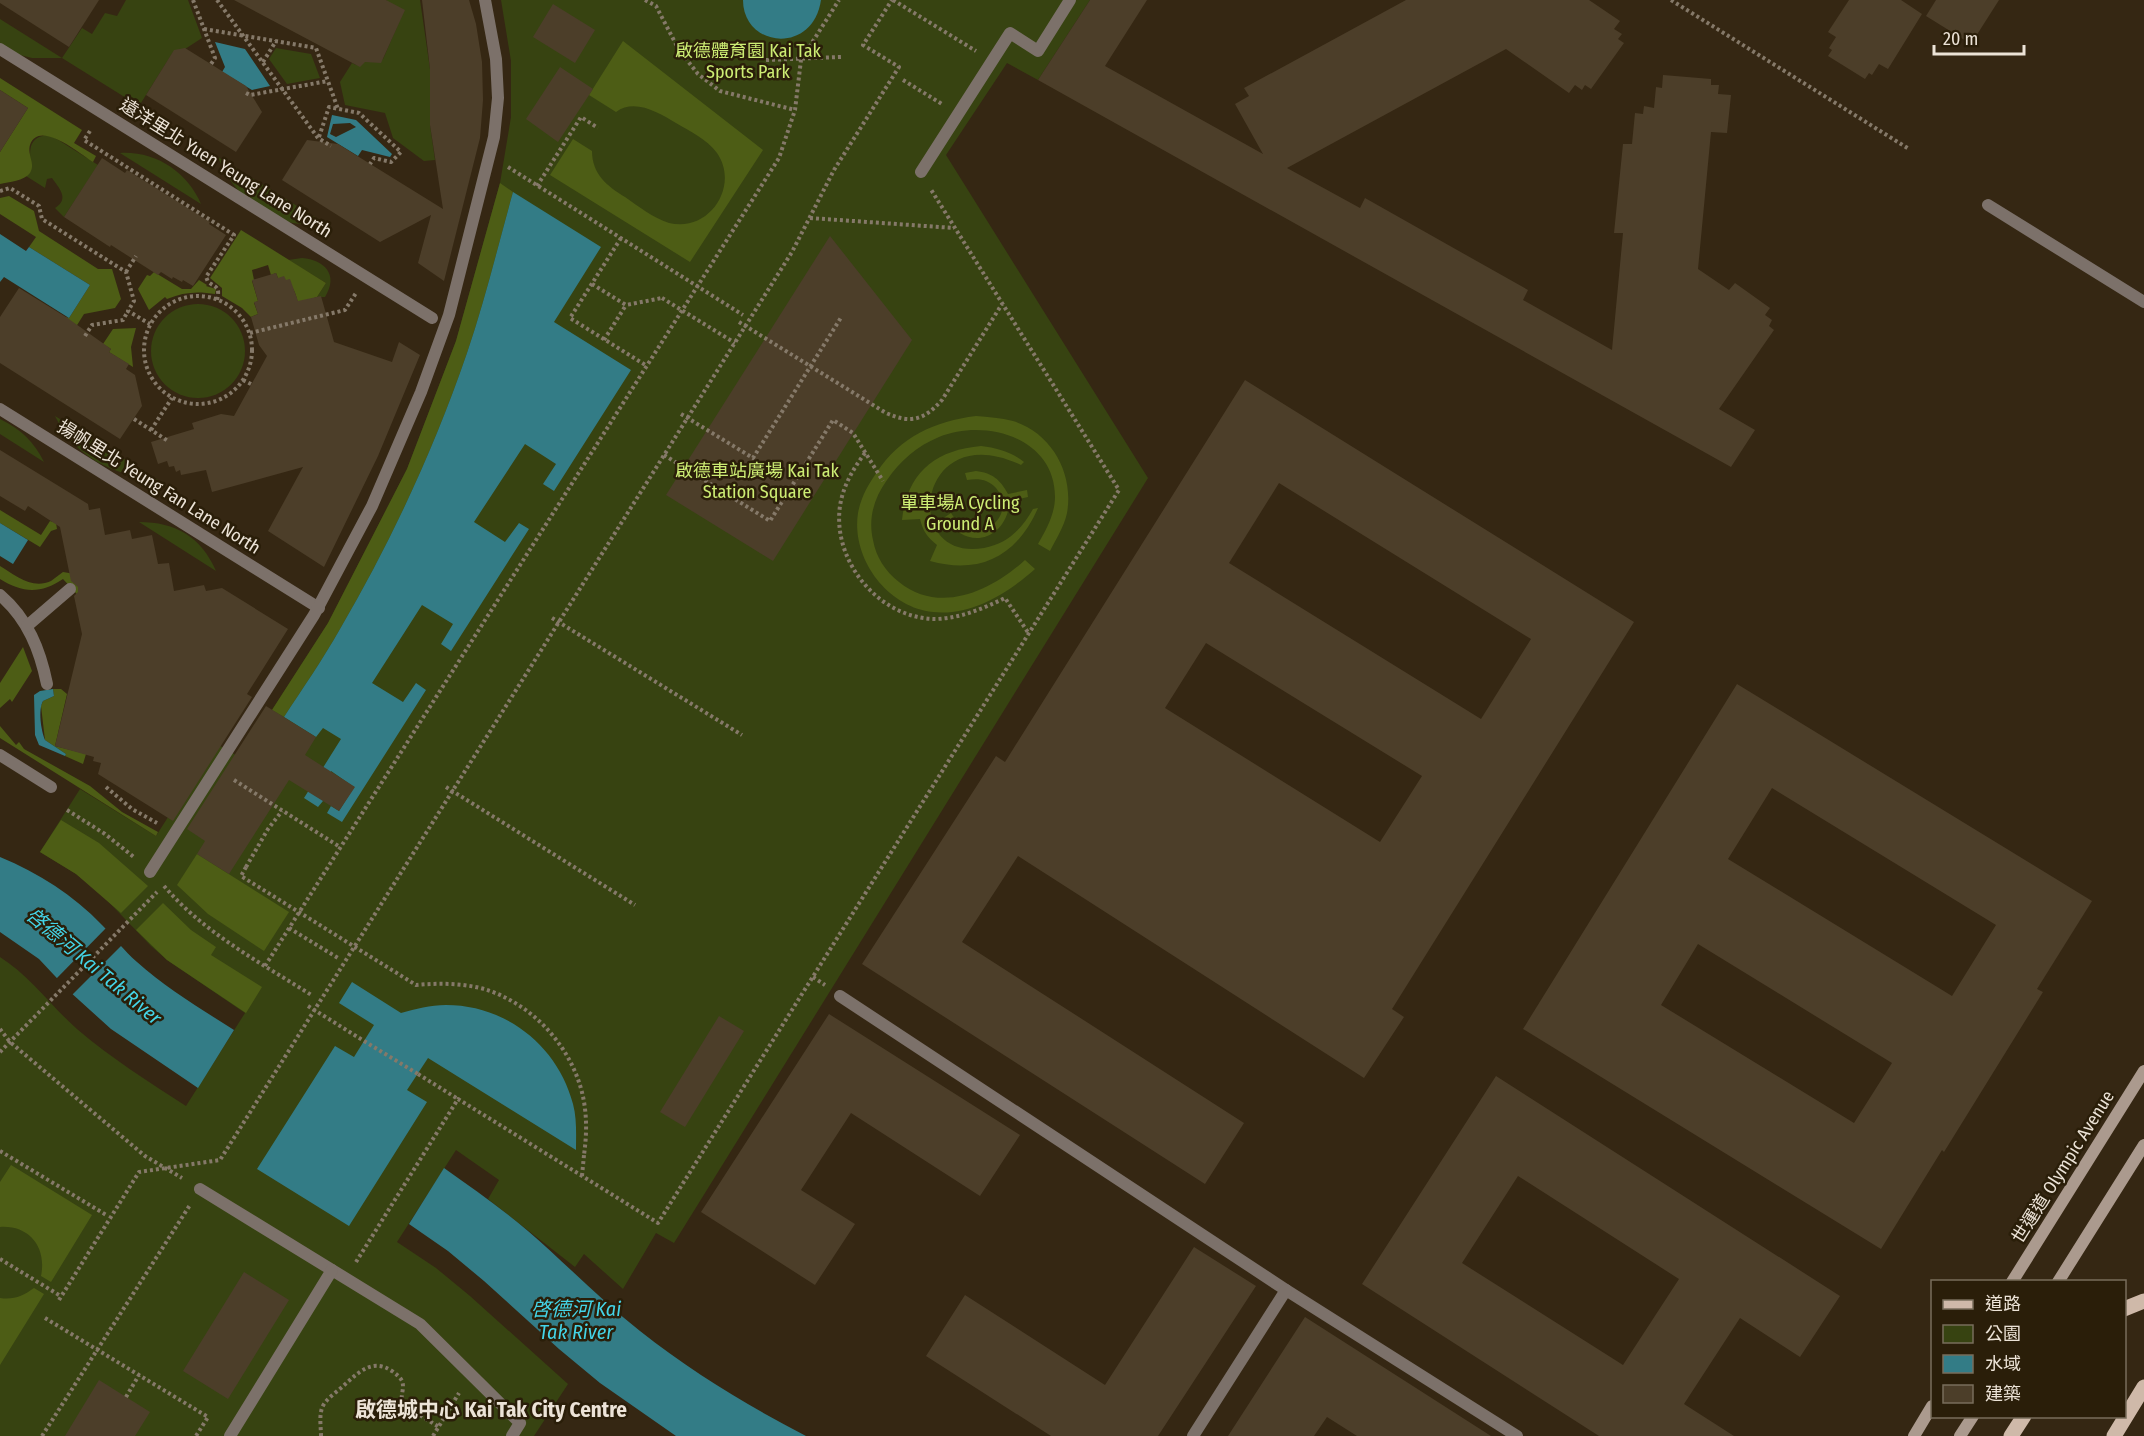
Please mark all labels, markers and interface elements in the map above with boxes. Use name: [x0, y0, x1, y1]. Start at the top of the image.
scale bar: [1934, 18, 2024, 56]
text: 20 m: [1943, 28, 1978, 50]
park label: 啟德體育園 Kai Tak Sports Park: [675, 40, 822, 83]
street label: 遠洋里北 Yuen Yeung Lane North: [116, 93, 336, 243]
street label: 揚帆里北 Yeung Fan Lane North: [53, 415, 265, 559]
park label: 啟德車站廣場 Kai Tak Station Square: [675, 460, 840, 503]
park label: 單車場A Cycling Ground A: [901, 492, 1020, 535]
water label: 啓德河 Kai Tak River: [22, 902, 167, 1030]
street label: 世運道 Olympic Avenue: [2007, 1086, 2119, 1248]
legend: [1931, 1280, 2126, 1418]
text: 道路: [1985, 1293, 2021, 1315]
water label: 啓德河 Kai Tak River: [531, 1297, 621, 1344]
text: 公園: [1985, 1323, 2021, 1345]
text: 水域: [1985, 1353, 2021, 1375]
text: 建築: [1985, 1383, 2021, 1405]
district label: 啟德城中心 Kai Tak City Centre: [355, 1397, 627, 1423]

